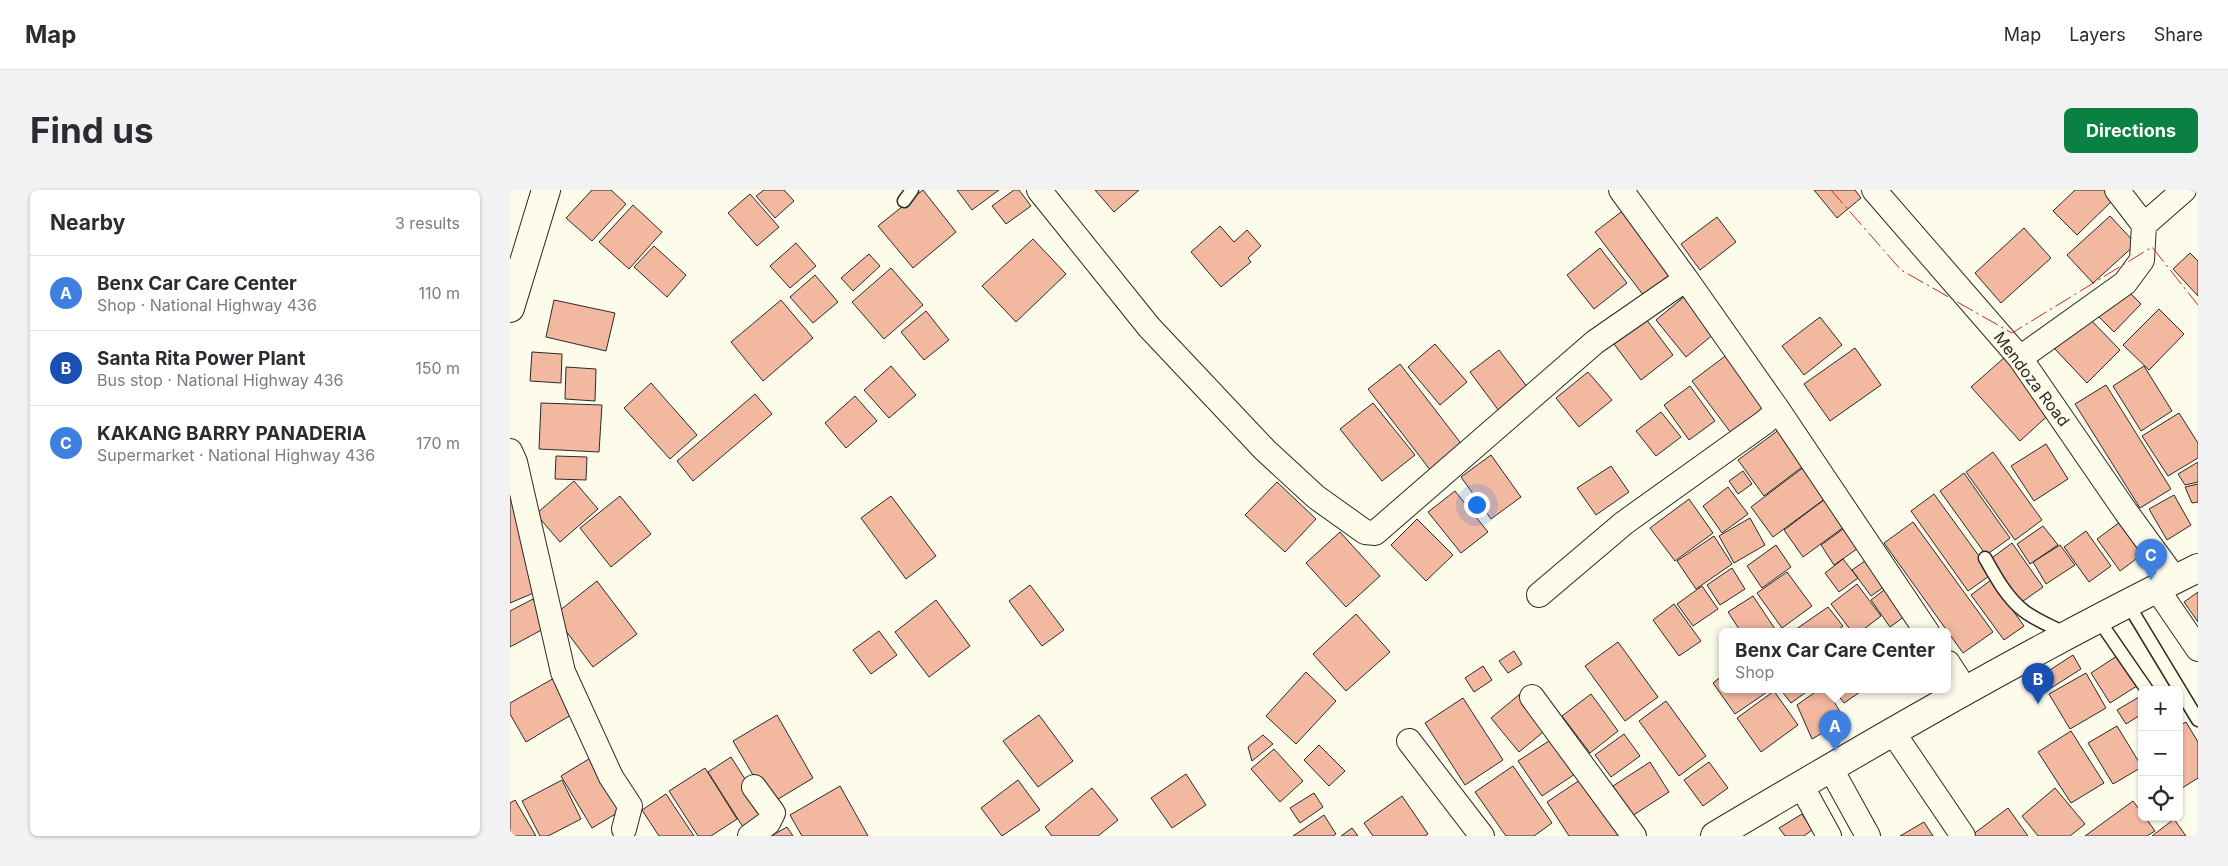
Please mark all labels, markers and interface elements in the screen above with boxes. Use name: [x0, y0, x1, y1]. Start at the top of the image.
text: Map: [25, 20, 76, 49]
text: Map: [2004, 24, 2041, 45]
text: Layers: [2069, 24, 2126, 45]
text: Share: [2154, 24, 2203, 45]
button: Directions: [2064, 108, 2198, 153]
text: Find us: [30, 109, 154, 151]
text: Nearby: [50, 210, 125, 235]
text: 3 results: [395, 213, 460, 233]
text: Benx Car Care Center: [97, 272, 297, 295]
text: A: [60, 283, 72, 303]
text: 110 m: [418, 283, 460, 303]
text: Shop · National Highway 436: [97, 295, 317, 315]
street label: Mendoza Road: [1990, 328, 2074, 430]
text: Santa Rita Power Plant: [97, 347, 305, 370]
text: B: [61, 358, 71, 378]
text: 150 m: [415, 358, 460, 378]
text: Bus stop · National Highway 436: [97, 370, 343, 390]
text: KAKANG BARRY PANADERIA: [97, 422, 366, 445]
text: C: [60, 433, 72, 453]
text: 170 m: [416, 433, 460, 453]
text: Supermarket · National Highway 436: [97, 445, 375, 465]
your location: [1464, 492, 1490, 518]
pin: C: [2135, 539, 2167, 580]
popup: [1719, 628, 1951, 693]
text: Benx Car Care Center: [1735, 639, 1935, 662]
text: Shop: [1735, 662, 1774, 682]
pin: B: [2022, 663, 2054, 704]
map controls: [2138, 686, 2183, 821]
button: +: [2138, 686, 2183, 731]
pin: A: [1819, 710, 1851, 751]
button: −: [2138, 731, 2183, 776]
button: locate: [2138, 776, 2183, 821]

